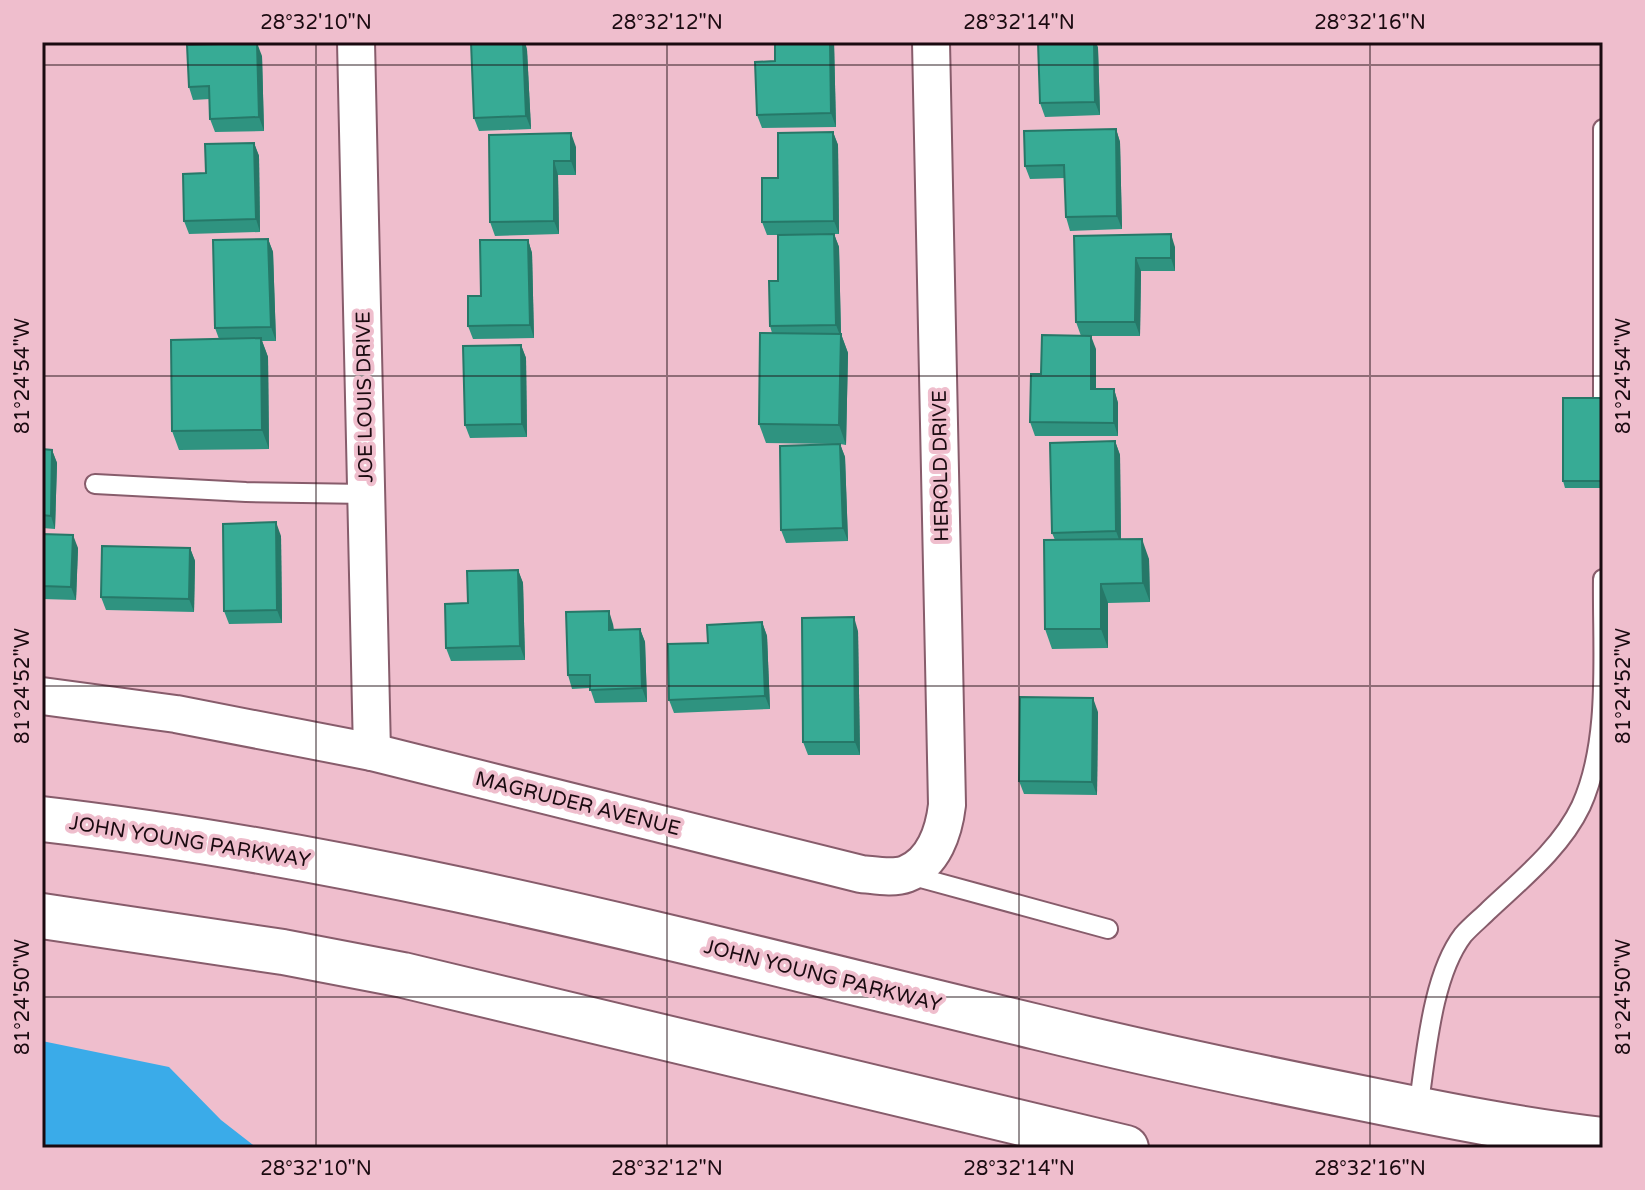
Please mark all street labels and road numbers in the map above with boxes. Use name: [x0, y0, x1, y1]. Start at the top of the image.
street label: JOE LOUIS DRIVE: [352, 311, 378, 483]
street label: HEROLD DRIVE: [928, 390, 954, 542]
street label: MAGRUDER AVENUE: [473, 767, 683, 841]
street label: JOHN YOUNG PARKWAY: [68, 811, 312, 873]
street label: JOHN YOUNG PARKWAY: [702, 935, 944, 1017]

